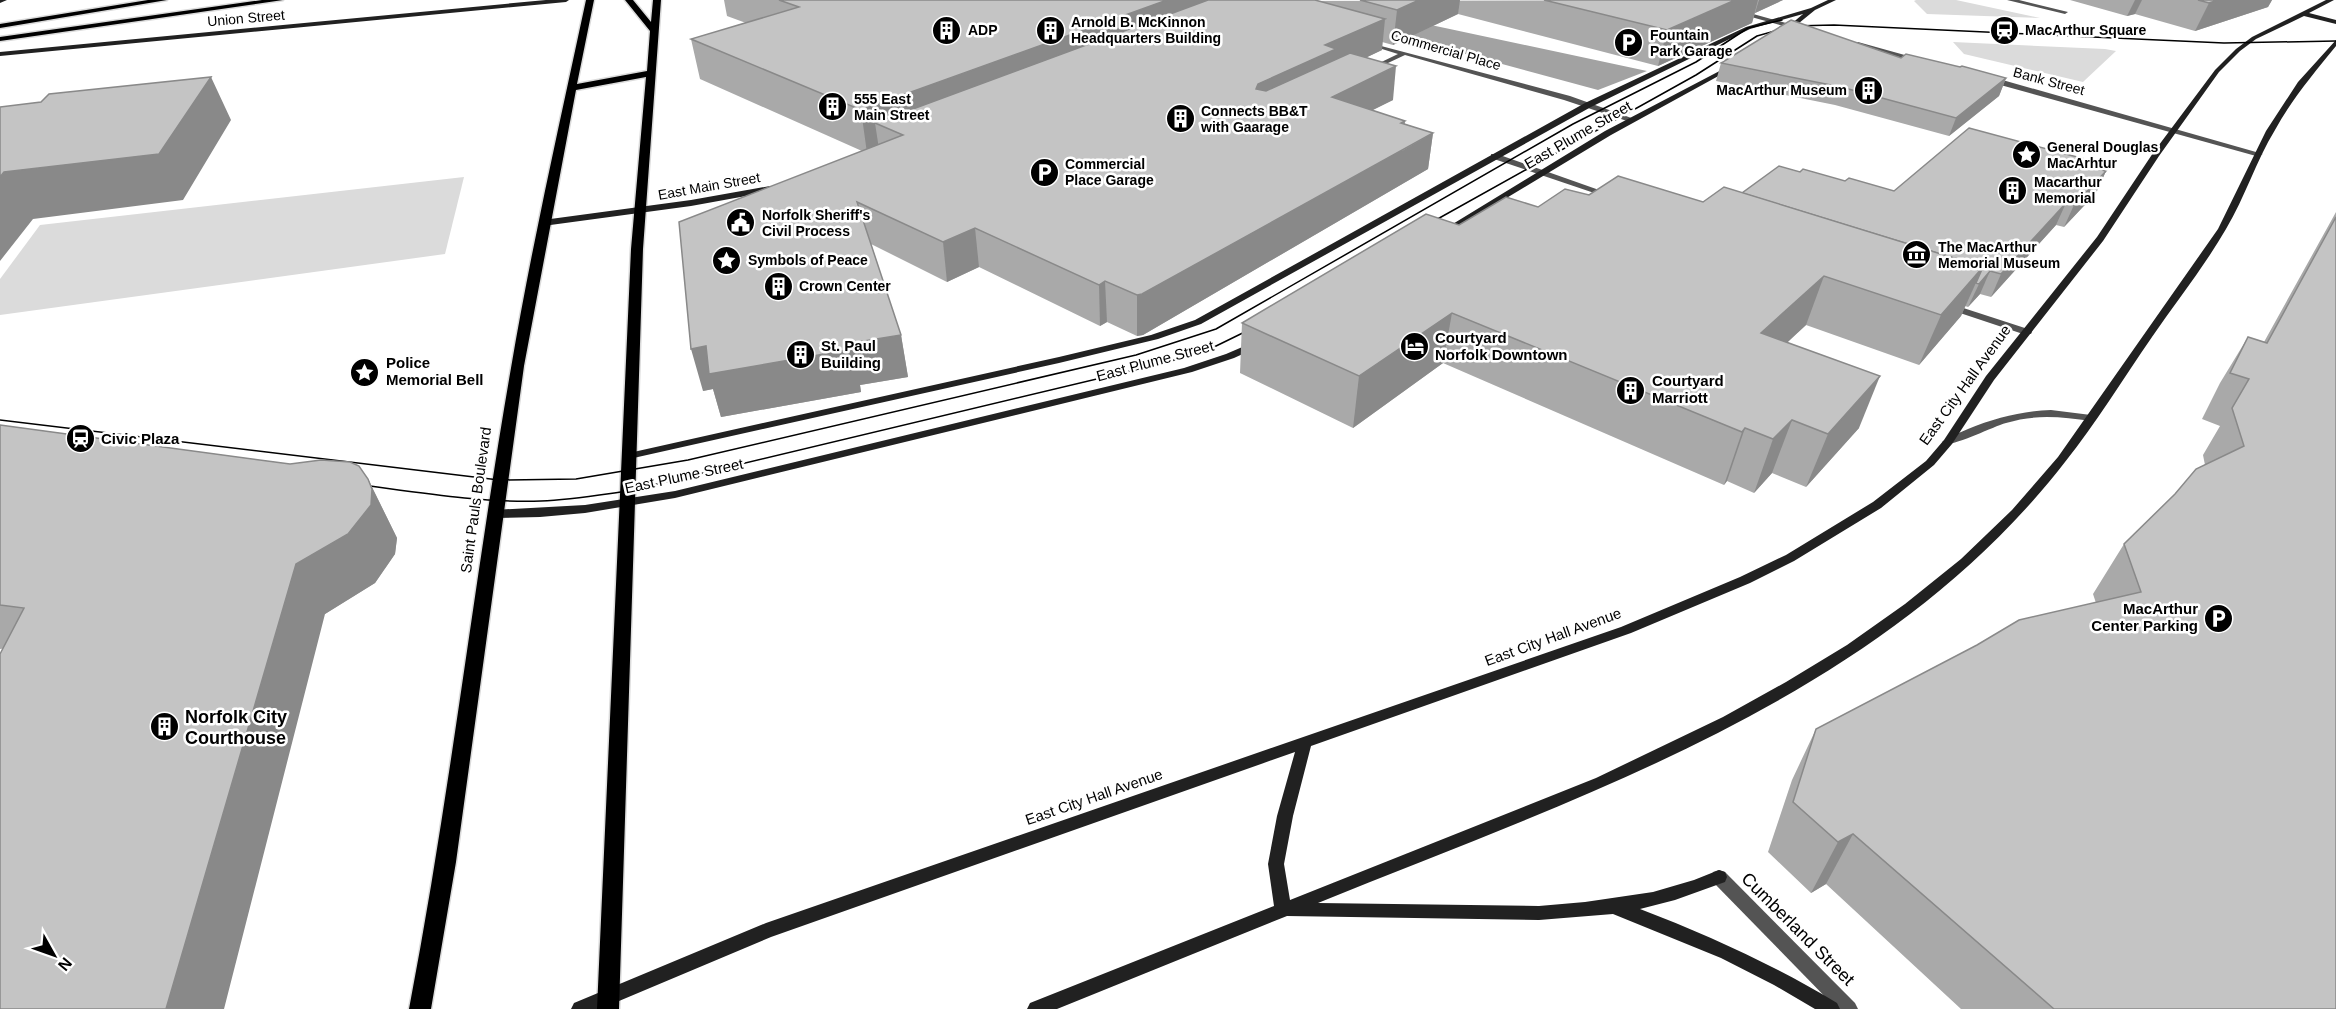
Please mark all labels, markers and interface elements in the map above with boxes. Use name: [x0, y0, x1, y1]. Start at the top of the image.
street label: Union Street: [207, 7, 286, 29]
building icon: ADP: [931, 14, 963, 46]
building icon: Arnold B. McKinnon Headquarters Building: [1034, 14, 1066, 46]
place label: Arnold B. McKinnon Headquarters Building: [1071, 14, 1221, 46]
station icon: MacArthur Square: [1988, 14, 2020, 46]
place label: ADP: [968, 22, 998, 38]
place label: MacArthur Square: [2025, 22, 2147, 38]
street label: Commercial Place: [1389, 27, 1503, 73]
parking icon: Fountain Park Garage: [1613, 27, 1645, 59]
place label: Fountain Park Garage: [1650, 27, 1733, 59]
street label: Bank Street: [2012, 64, 2087, 98]
building icon: MacArthur Museum: [1852, 74, 1884, 106]
place label: MacArthur Museum: [1716, 82, 1847, 98]
building icon: 555 East Main Street: [817, 91, 849, 123]
place label: 555 East Main Street: [854, 91, 930, 123]
street label: East Plume Street: [1521, 97, 1635, 172]
building icon: Connects BB&T with Gaarage: [1164, 103, 1196, 135]
place label: Connects BB&T with Gaarage: [1200, 103, 1308, 135]
place icon: General Douglas MacArhtur: [2010, 139, 2042, 171]
place label: General Douglas MacArhtur: [2047, 139, 2158, 171]
parking icon: Commercial Place Garage: [1028, 156, 1060, 188]
place label: Commercial Place Garage: [1065, 156, 1154, 188]
street label: East Main Street: [657, 169, 761, 203]
building icon: Macarthur Memorial: [1997, 174, 2029, 206]
place label: Macarthur Memorial: [2034, 174, 2102, 206]
public building icon: Norfolk Sheriff's Civil Process: [725, 207, 757, 239]
place label: Norfolk Sheriff's Civil Process: [762, 207, 871, 239]
museum icon: The MacArthur Memorial Museum: [1901, 239, 1933, 271]
place label: The MacArthur Memorial Museum: [1938, 239, 2060, 271]
place icon: Symbols of Peace: [711, 244, 743, 276]
place label: Symbols of Peace: [748, 252, 868, 268]
building icon: Crown Center: [762, 270, 794, 302]
place label: Crown Center: [799, 278, 891, 294]
street label: East City Hall Avenue: [1915, 321, 2014, 448]
place label: Courtyard Norfolk Downtown: [1435, 329, 1567, 363]
hotel icon: Courtyard Norfolk Downtown: [1398, 331, 1430, 363]
street label: East Plume Street: [1094, 336, 1216, 384]
place label: St. Paul Building: [821, 337, 881, 371]
building icon: St. Paul Building: [784, 339, 816, 371]
place label: Police Memorial Bell: [386, 354, 484, 388]
place icon: Police Memorial Bell: [349, 356, 381, 388]
place label: Courtyard Marriott: [1652, 372, 1724, 406]
building icon: Courtyard Marriott: [1615, 374, 1647, 406]
station icon: Civic Plaza: [64, 423, 96, 455]
street label: Saint Pauls Boulevard: [457, 426, 494, 574]
place label: Civic Plaza: [101, 430, 180, 447]
street label: East Plume Street: [623, 454, 746, 496]
place label: MacArthur Center Parking: [2091, 600, 2198, 634]
parking icon: MacArthur Center Parking: [2203, 602, 2235, 634]
street label: East City Hall Avenue: [1482, 604, 1623, 669]
place label: Norfolk City Courthouse: [185, 707, 287, 748]
building icon: Norfolk City Courthouse: [148, 711, 180, 743]
street label: East City Hall Avenue: [1023, 765, 1165, 828]
street label: Cumberland Street: [1738, 869, 1858, 989]
north arrow: [24, 925, 84, 985]
text: N: [55, 954, 75, 974]

